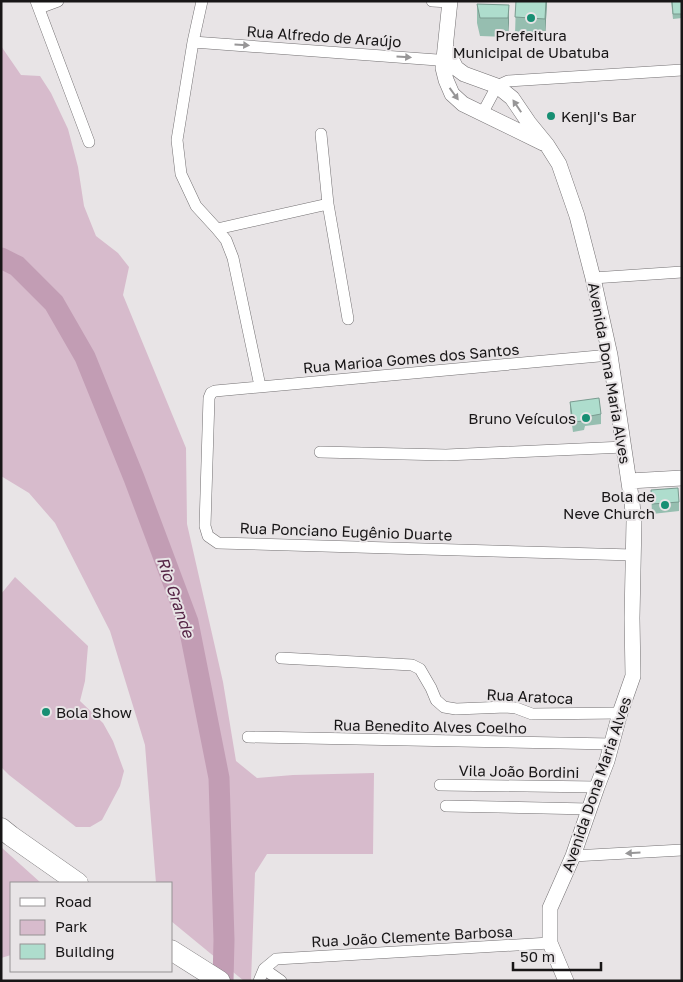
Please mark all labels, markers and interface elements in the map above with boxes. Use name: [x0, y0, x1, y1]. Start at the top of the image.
marker: Prefeitura Municipal de Ubatuba: [525, 12, 537, 24]
street label: Rua Alfredo de Araújo: [246, 22, 402, 50]
place label: Prefeitura Municipal de Ubatuba: [453, 26, 609, 61]
one-way arrow: [234, 42, 250, 50]
one-way arrow: [396, 53, 412, 61]
one-way arrow: [449, 87, 459, 101]
one-way arrow: [512, 99, 522, 113]
place label: Kenji's Bar: [561, 107, 637, 125]
marker: Kenji's Bar: [545, 110, 557, 122]
street label: Avenida Dona Maria Alves: [585, 281, 635, 465]
street label: Rua Marioa Gomes dos Santos: [302, 340, 520, 376]
place label: Bruno Veículos: [468, 409, 576, 427]
marker: Bruno Veículos: [580, 412, 592, 424]
place label: Bola de Neve Church: [563, 487, 655, 522]
marker: Bola de Neve Church: [659, 499, 671, 511]
street label: Rua Ponciano Eugênio Duarte: [239, 518, 453, 544]
water label: Rio Grande: [153, 554, 200, 642]
street label: Rua Aratoca: [486, 685, 574, 707]
street label: Avenida Dona Maria Alves: [558, 694, 634, 874]
place label: Bola Show: [56, 703, 132, 721]
marker: Bola Show: [40, 706, 52, 718]
street label: Rua Benedito Alves Coelho: [333, 715, 527, 737]
street label: Vila João Bordini: [458, 761, 580, 781]
one-way arrow: [625, 849, 641, 857]
legend: [10, 882, 172, 972]
text: Road: [55, 892, 92, 910]
text: Park: [55, 917, 88, 935]
street label: Rua João Clemente Barbosa: [311, 922, 513, 950]
scale bar: [513, 940, 600, 972]
text: Building: [55, 942, 115, 960]
text: 50 m: [520, 947, 555, 965]

